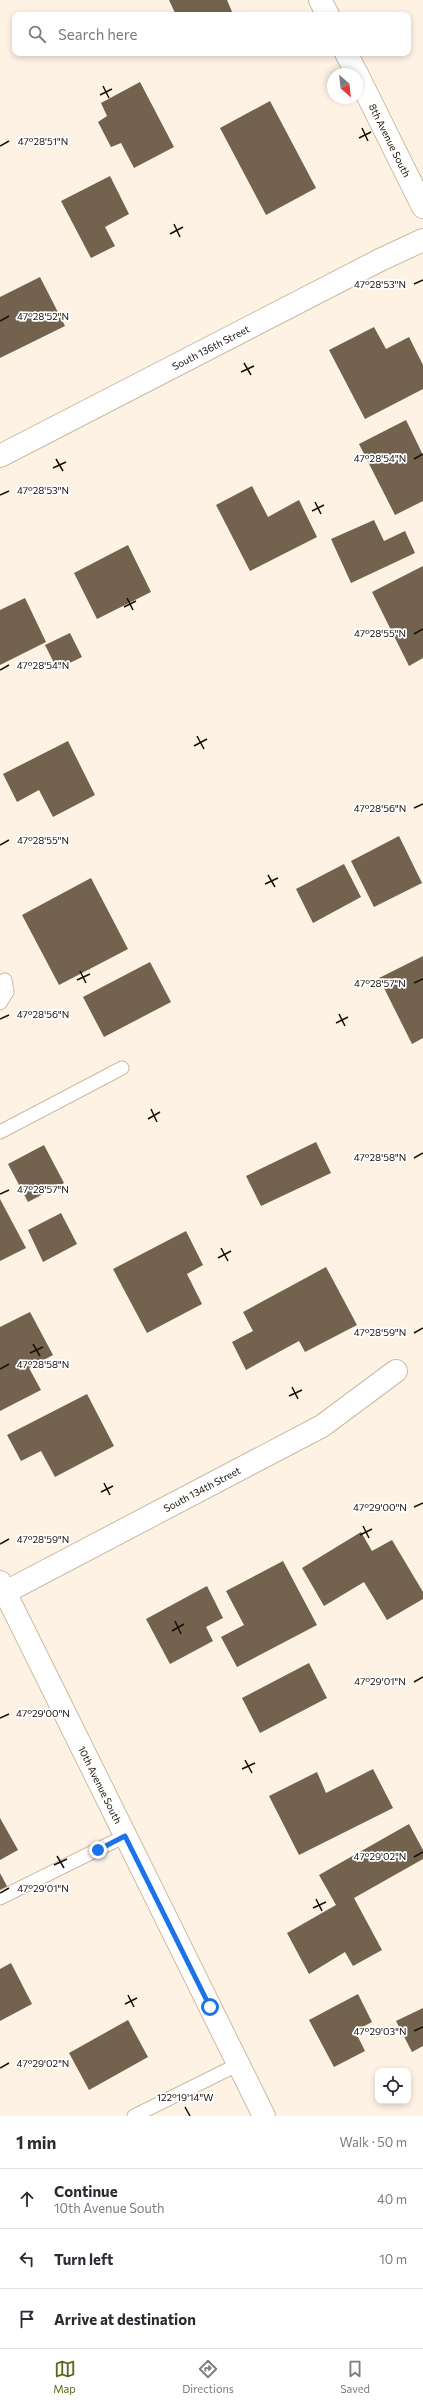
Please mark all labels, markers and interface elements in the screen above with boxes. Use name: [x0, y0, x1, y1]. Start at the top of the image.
search box: [12, 12, 411, 56]
icon: search: [26, 23, 48, 45]
text: Search here: [58, 25, 137, 43]
north arrow: [327, 68, 363, 104]
street label: 8th Avenue South: [367, 102, 413, 179]
text: 47°28'51"N: [18, 135, 68, 147]
text: 47°28'53"N: [354, 278, 406, 290]
text: 47°28'52"N: [17, 310, 69, 322]
street label: South 136th Street: [170, 322, 251, 372]
text: 47°28'54"N: [354, 452, 406, 464]
text: 47°28'53"N: [17, 484, 69, 496]
text: 47°28'55"N: [354, 627, 406, 639]
text: 47°28'54"N: [17, 659, 69, 671]
text: 47°28'56"N: [354, 802, 406, 814]
text: 47°28'55"N: [17, 834, 69, 846]
text: 47°28'57"N: [354, 977, 406, 989]
text: 47°28'56"N: [17, 1008, 69, 1020]
text: 47°28'58"N: [354, 1151, 406, 1163]
text: 47°28'57"N: [17, 1183, 69, 1195]
text: 47°28'59"N: [354, 1326, 406, 1338]
text: 47°28'58"N: [17, 1358, 69, 1370]
street label: South 134th Street: [161, 1464, 242, 1514]
text: 47°29'00"N: [353, 1501, 407, 1513]
text: 47°28'59"N: [17, 1533, 69, 1545]
text: 47°29'01"N: [354, 1675, 406, 1687]
text: 47°29'00"N: [16, 1707, 70, 1719]
street label: 10th Avenue South: [76, 1744, 124, 1825]
route end: [89, 1841, 107, 1859]
text: 47°29'02"N: [354, 1850, 406, 1862]
text: 47°29'01"N: [17, 1882, 69, 1894]
route start: [201, 1998, 219, 2016]
text: 47°29'03"N: [354, 2025, 406, 2037]
text: 47°29'02"N: [17, 2057, 69, 2069]
map controls: [375, 2068, 411, 2104]
button: locate: [375, 2068, 411, 2104]
text: 122°19'14"W: [157, 2091, 213, 2103]
text: 1 min: [16, 2132, 56, 2153]
text: Walk · 50 m: [339, 2134, 407, 2150]
text: Continue: [54, 2182, 118, 2200]
icon: ahead: [16, 2188, 38, 2210]
text: 40 m: [377, 2191, 407, 2207]
text: 10th Avenue South: [54, 2200, 165, 2216]
icon: left: [16, 2248, 38, 2270]
text: Turn left: [54, 2250, 113, 2268]
text: 10 m: [379, 2251, 407, 2267]
icon: arrive: [16, 2308, 38, 2330]
text: Arrive at destination: [54, 2310, 196, 2328]
tab: Map: [53, 2358, 76, 2395]
tab: Directions: [182, 2358, 234, 2395]
tab: Saved: [340, 2358, 370, 2395]

